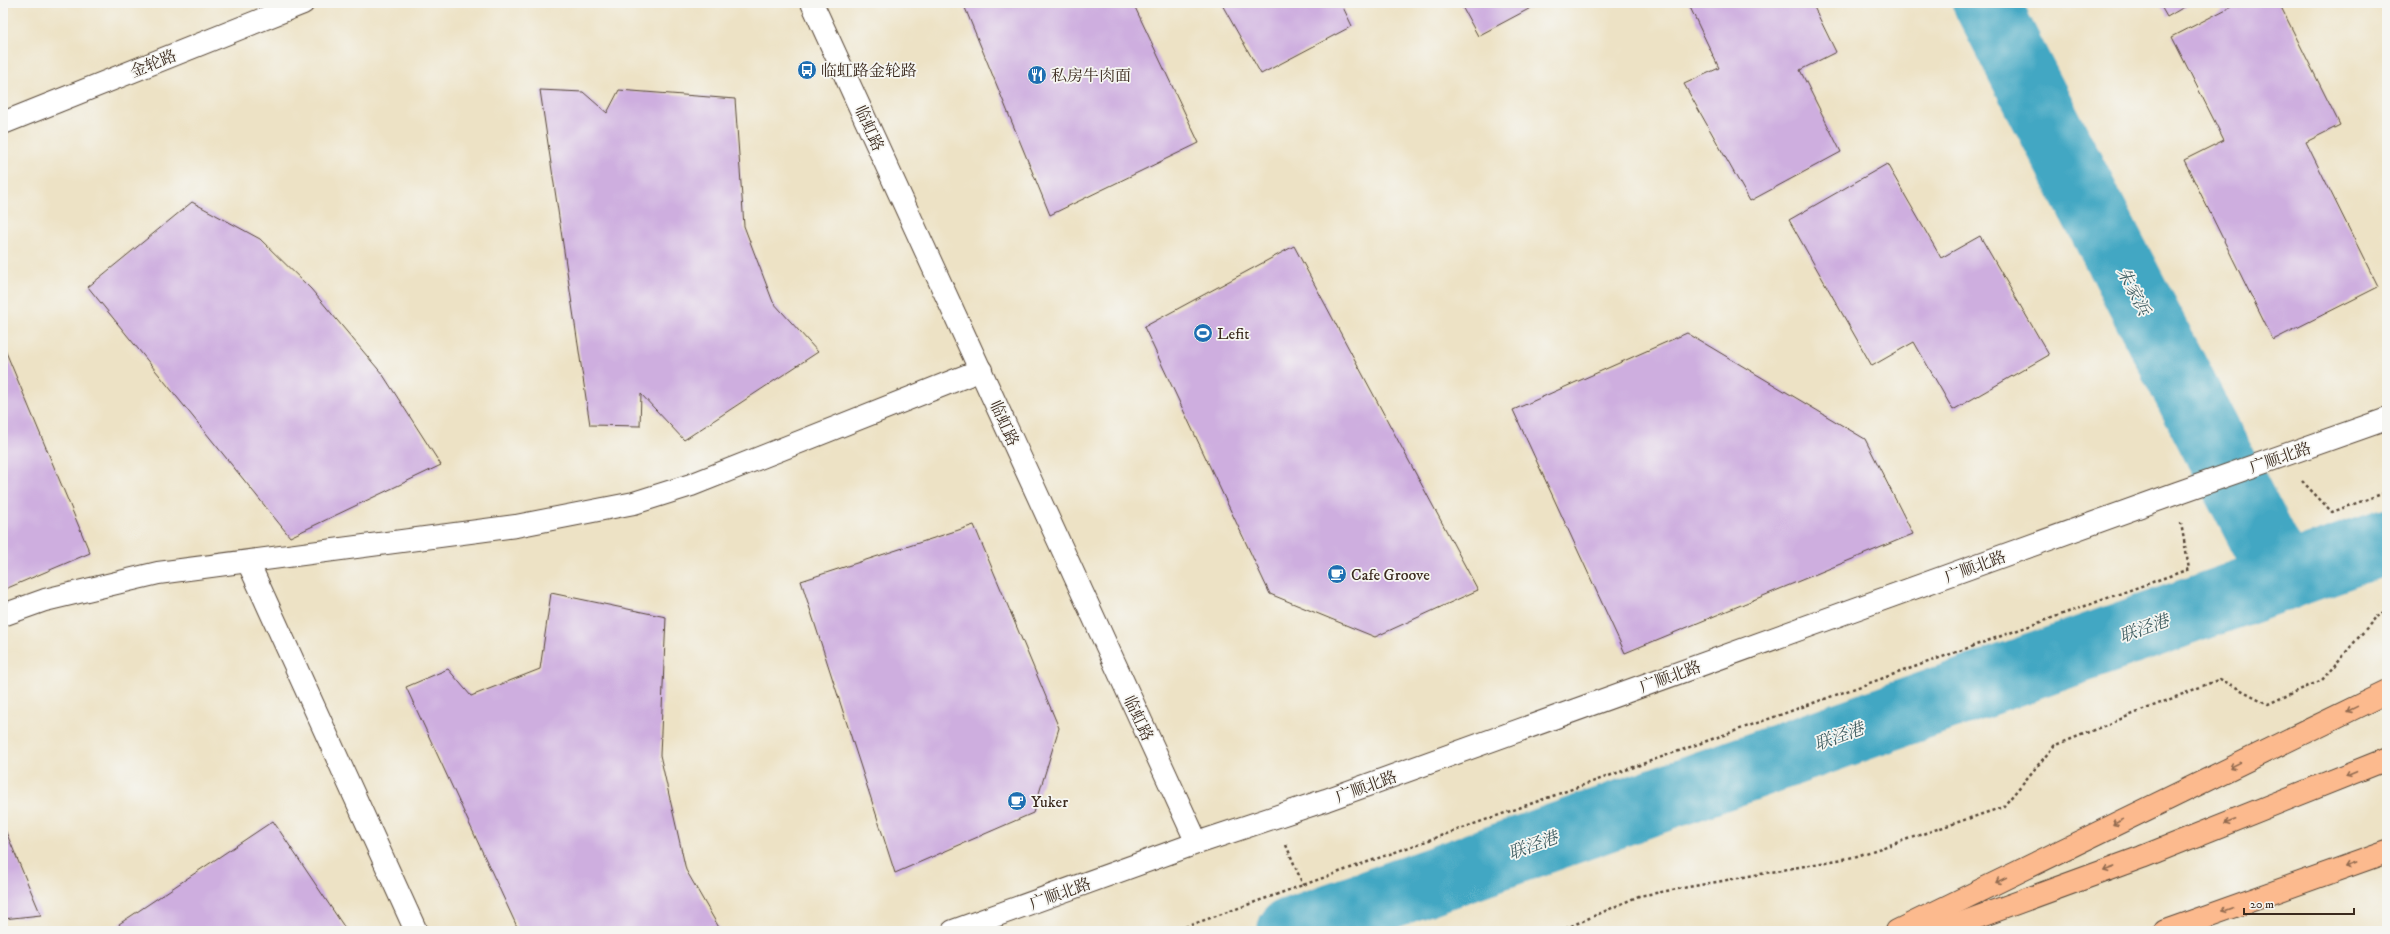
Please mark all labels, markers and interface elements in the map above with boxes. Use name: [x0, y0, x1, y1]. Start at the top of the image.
street label: 金轮路: [127, 46, 179, 82]
bus stop icon: 临虹路金轮路: [796, 59, 818, 81]
place label: 临虹路金轮路: [821, 61, 917, 81]
restaurant icon: 私房牛肉面: [1026, 64, 1048, 86]
place label: 私房牛肉面: [1051, 66, 1131, 86]
street label: 临虹路: [850, 102, 888, 154]
water label: 朱家浜: [2112, 264, 2155, 321]
sports icon: Lefit: [1192, 322, 1214, 344]
place label: Lefit: [1217, 324, 1249, 344]
street label: 临虹路: [985, 397, 1023, 449]
street label: 广顺北路: [2247, 438, 2314, 478]
street label: 广顺北路: [1942, 547, 2009, 587]
cafe icon: Cafe Groove: [1326, 563, 1348, 585]
place label: Cafe Groove: [1351, 565, 1430, 585]
water label: 联泾港: [2117, 609, 2174, 648]
street label: 广顺北路: [1637, 657, 1704, 697]
street label: 临虹路: [1119, 692, 1157, 744]
one-way arrow: [2346, 706, 2358, 713]
water label: 联泾港: [1812, 717, 1869, 756]
one-way arrow: [2229, 762, 2241, 769]
street label: 广顺北路: [1333, 767, 1400, 807]
one-way arrow: [2346, 771, 2358, 778]
cafe icon: Yuker: [1006, 790, 1028, 812]
place label: Yuker: [1031, 792, 1068, 812]
one-way arrow: [2112, 819, 2124, 826]
one-way arrow: [2225, 819, 2237, 827]
water label: 联泾港: [1506, 826, 1563, 865]
one-way arrow: [2344, 862, 2357, 869]
one-way arrow: [2103, 866, 2116, 873]
street label: 广顺北路: [1027, 874, 1094, 914]
one-way arrow: [1996, 877, 2008, 884]
scale bar: [2244, 890, 2354, 916]
text: 20 m: [2250, 897, 2274, 912]
one-way arrow: [2222, 905, 2234, 913]

